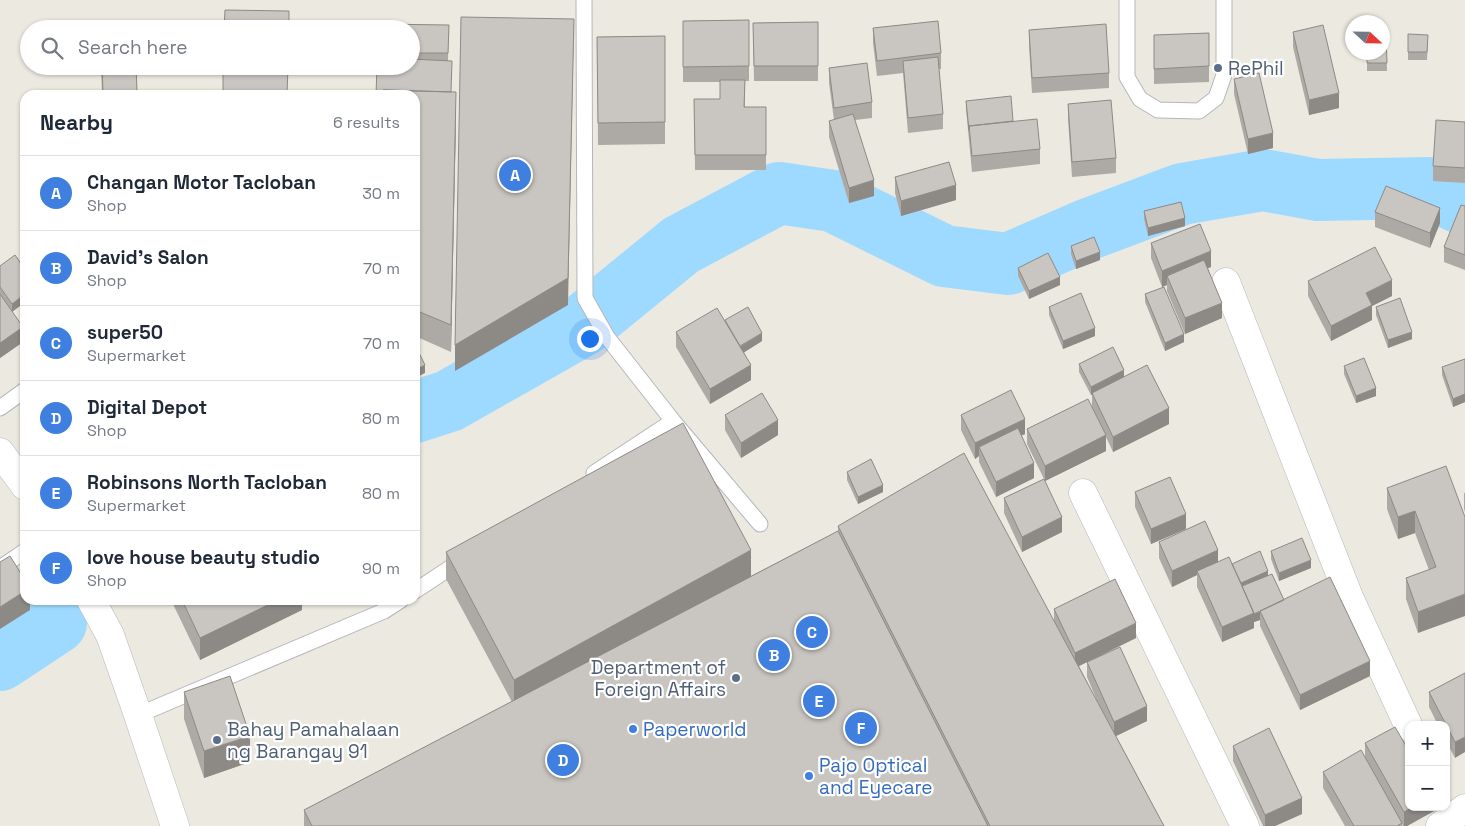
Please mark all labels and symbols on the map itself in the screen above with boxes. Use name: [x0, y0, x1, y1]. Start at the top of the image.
north arrow: [1345, 15, 1390, 60]
place label: RePhil: [1228, 56, 1284, 81]
marker: RePhil: [1212, 62, 1224, 74]
pin: A: [499, 156, 531, 194]
your location: [577, 326, 603, 352]
pin: C: [796, 613, 828, 651]
pin: B: [758, 636, 790, 674]
place label: Department of Foreign Affairs: [591, 655, 726, 702]
marker: Department of Foreign Affairs: [730, 672, 742, 684]
pin: E: [803, 682, 835, 720]
pin: F: [845, 709, 877, 747]
place label: Bahay Pamahalaan ng Barangay 91: [227, 717, 399, 764]
place label: Paperworld: [643, 717, 747, 742]
marker: Paperworld: [627, 723, 639, 735]
marker: Bahay Pamahalaan ng Barangay 91: [211, 734, 223, 746]
pin: D: [547, 741, 579, 779]
place label: Pajo Optical and Eyecare: [819, 753, 933, 800]
marker: Pajo Optical and Eyecare: [803, 770, 815, 782]

